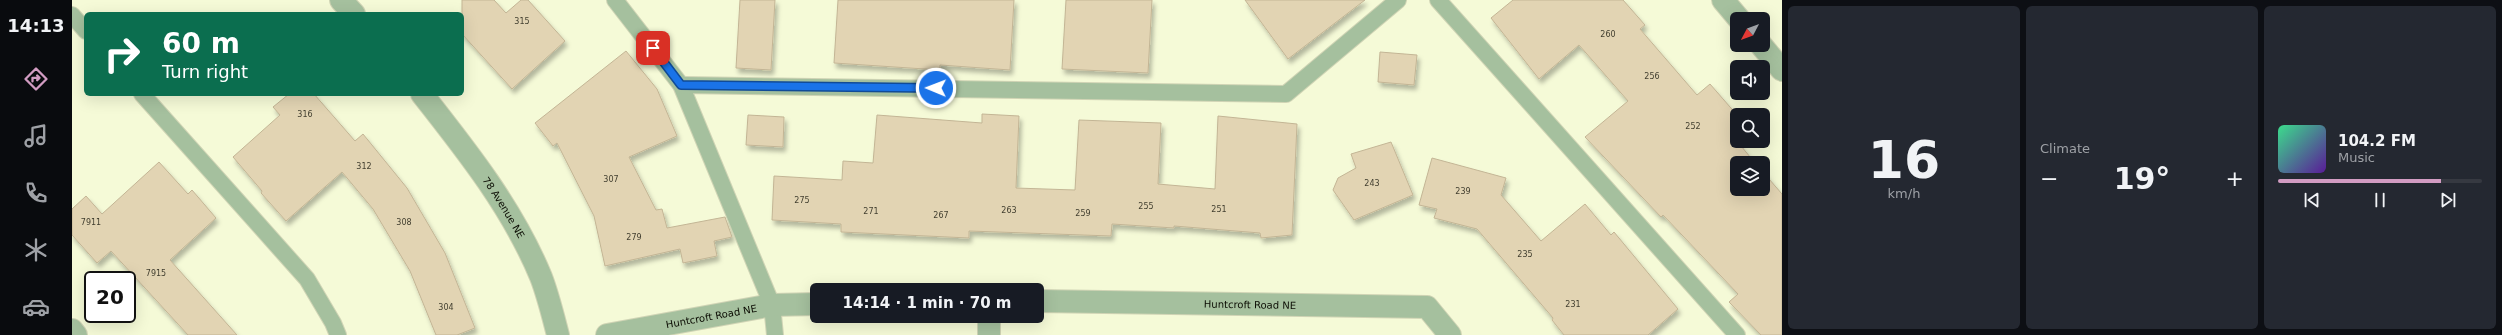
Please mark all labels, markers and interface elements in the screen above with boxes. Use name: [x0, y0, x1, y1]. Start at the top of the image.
north arrow: [1730, 12, 1770, 52]
map controls: [1730, 12, 1770, 196]
text: 14:13: [7, 15, 65, 36]
house number: 315: [514, 17, 530, 26]
text: 60 m: [162, 27, 240, 60]
icon: right: [96, 28, 148, 80]
house number: 260: [1600, 30, 1616, 39]
pin: [636, 31, 670, 65]
icon: arrive: [642, 37, 664, 59]
button: sound: [1730, 60, 1770, 100]
text: Turn right: [162, 61, 248, 82]
icon: directions: [22, 65, 50, 93]
position arrow: [915, 67, 957, 109]
house number: 256: [1644, 72, 1660, 81]
button: search: [1730, 108, 1770, 148]
house number: 316: [297, 110, 313, 119]
icon: music: [22, 122, 50, 150]
house number: 252: [1685, 122, 1701, 131]
text: 16: [1868, 130, 1940, 190]
text: 104.2 FM: [2338, 132, 2416, 150]
text: Climate: [2040, 141, 2090, 156]
text: Music: [2338, 150, 2375, 165]
button: layers: [1730, 156, 1770, 196]
text: 19°: [2114, 161, 2170, 196]
house number: 312: [356, 162, 372, 171]
text: −: [2040, 166, 2058, 191]
text: +: [2226, 166, 2244, 191]
street label: 78 Avenue NE: [480, 175, 527, 240]
house number: 307: [603, 175, 619, 184]
icon: phone: [22, 179, 50, 207]
house number: 243: [1364, 179, 1380, 188]
text: km/h: [1888, 186, 1920, 201]
house number: 239: [1455, 187, 1471, 196]
icon: previous: [2301, 189, 2323, 211]
icon: pause: [2369, 189, 2391, 211]
icon: next: [2437, 189, 2459, 211]
house number: 275: [794, 196, 810, 205]
house number: 255: [1138, 202, 1154, 211]
house number: 251: [1211, 205, 1227, 214]
house number: 263: [1001, 206, 1017, 215]
house number: 271: [863, 207, 879, 216]
house number: 259: [1075, 209, 1091, 218]
house number: 267: [933, 211, 949, 220]
house number: 7911: [81, 218, 101, 227]
house number: 308: [396, 218, 412, 227]
house number: 279: [626, 233, 642, 242]
icon: climate: [22, 236, 50, 264]
house number: 235: [1517, 250, 1533, 259]
house number: 7915: [146, 269, 166, 278]
speed limit sign: 20: [84, 271, 136, 323]
icon: car: [22, 293, 50, 321]
text: 14:14 · 1 min · 70 m: [843, 294, 1011, 312]
street label: Huntcroft Road NE: [1204, 299, 1296, 311]
house number: 231: [1565, 300, 1581, 309]
house number: 304: [438, 303, 454, 312]
street label: Huntcroft Road NE: [665, 303, 758, 330]

